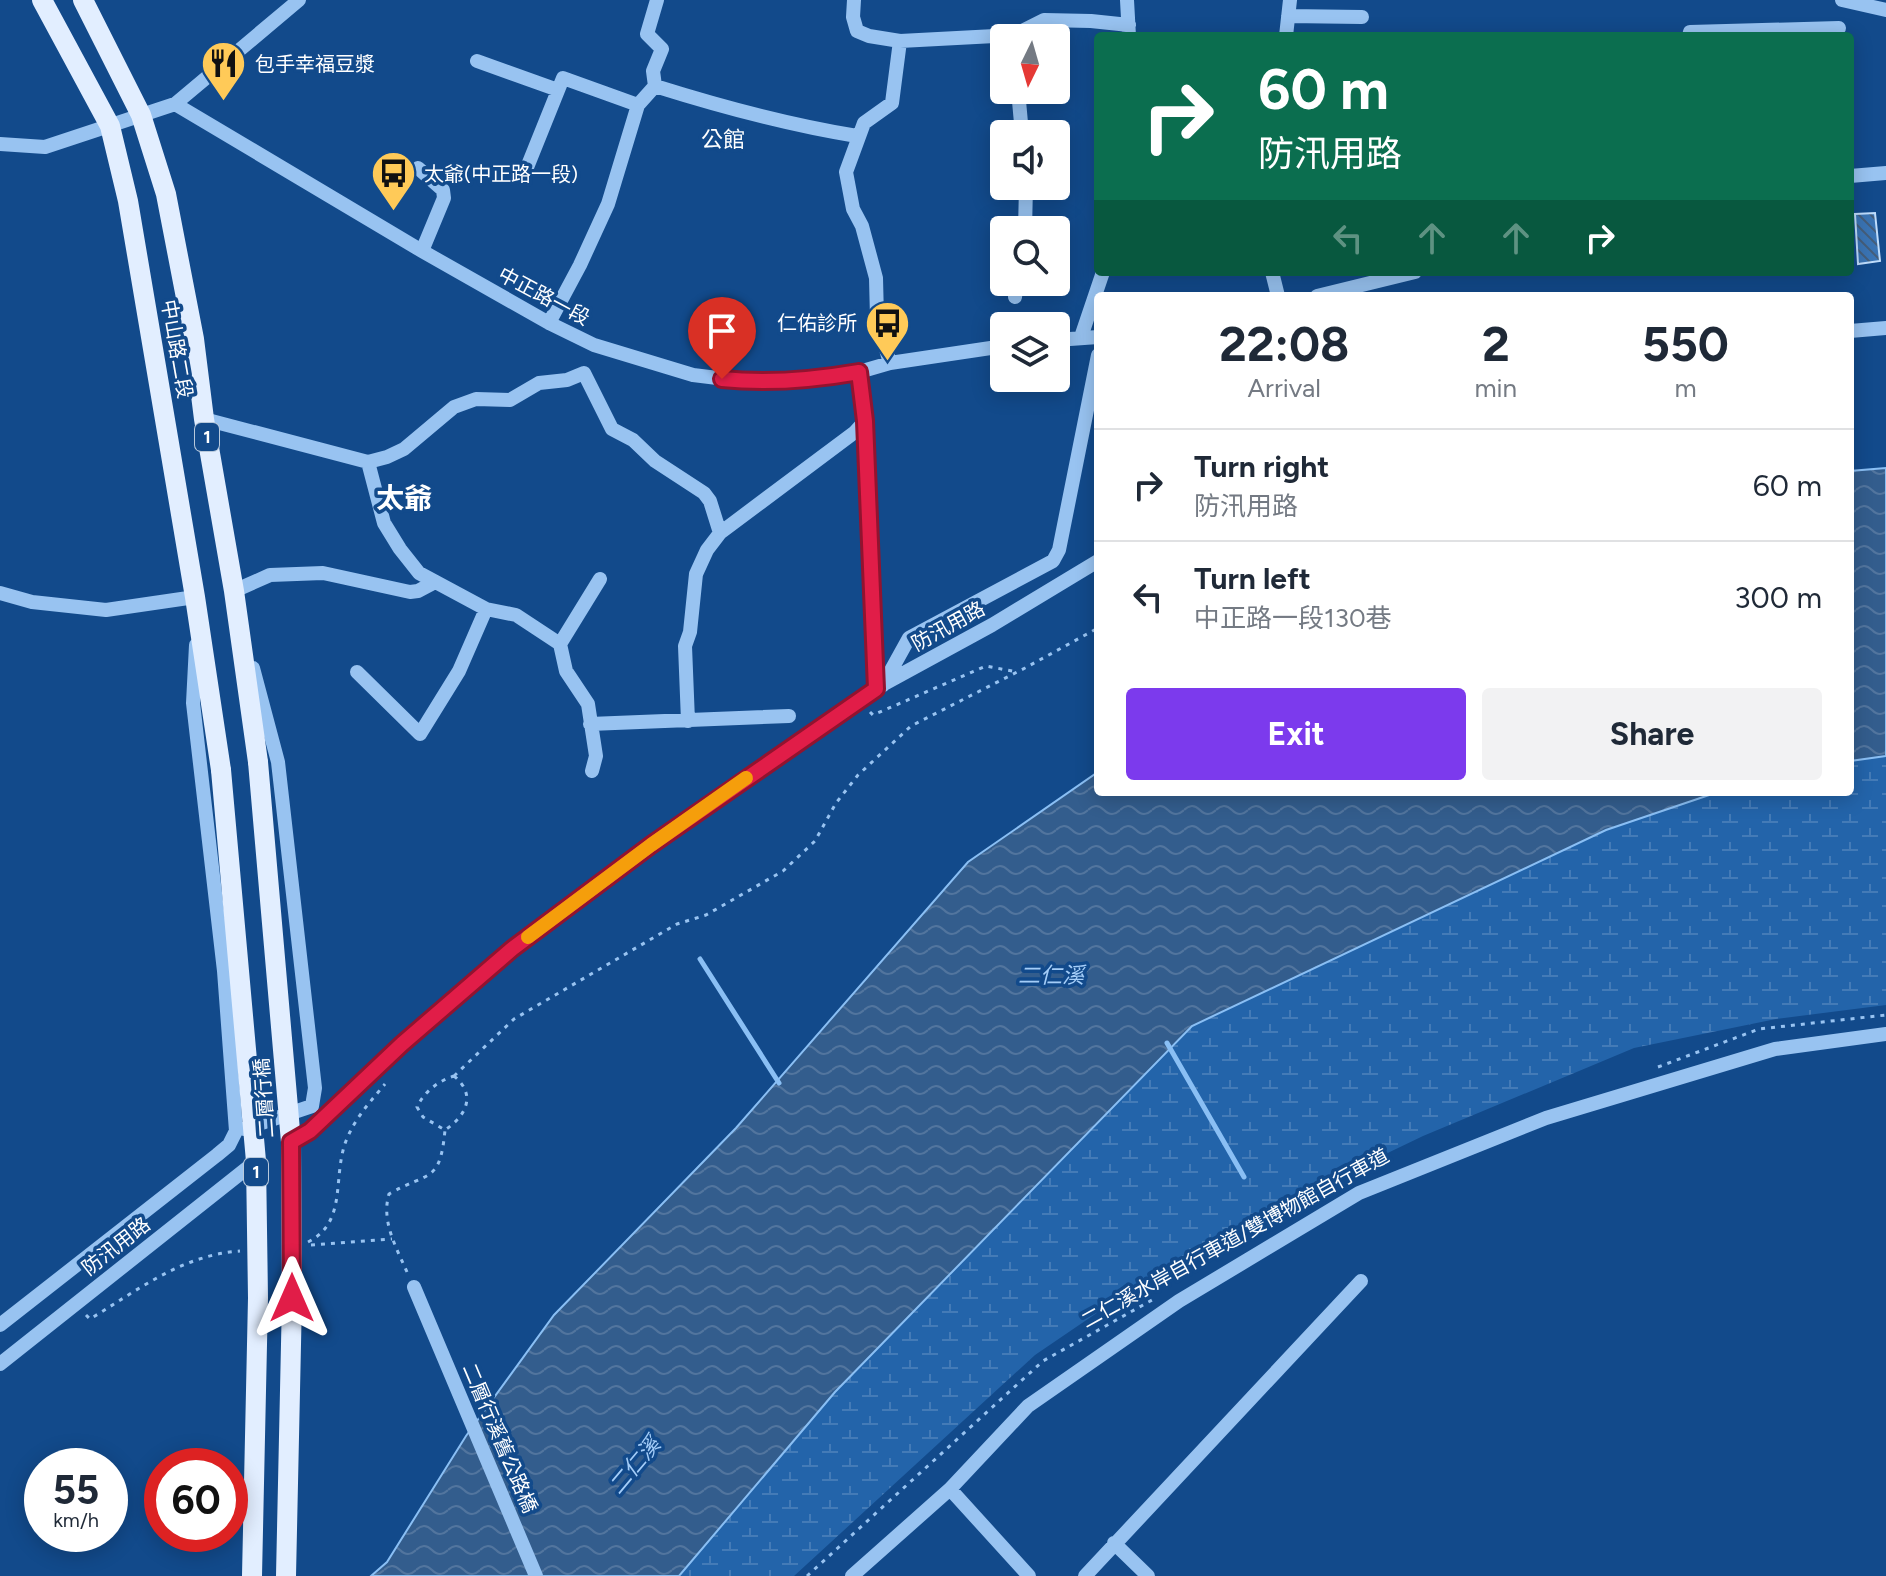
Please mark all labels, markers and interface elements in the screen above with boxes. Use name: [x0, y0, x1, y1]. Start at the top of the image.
north arrow: [990, 24, 1070, 104]
map controls: [990, 24, 1070, 392]
restaurant icon: 包手幸福豆漿: [200, 40, 248, 103]
place label: 包手幸福豆漿: [255, 52, 375, 76]
text: 60 m: [1258, 56, 1389, 123]
icon: right: [1126, 64, 1230, 168]
button: sound: [990, 120, 1070, 200]
district label: 公館: [701, 126, 745, 153]
text: 防汛用路: [1258, 132, 1402, 175]
bus stop icon: 太爺(中正路一段): [369, 150, 417, 213]
place label: 太爺(中正路一段): [424, 162, 578, 186]
button: search: [990, 216, 1070, 296]
icon: left: [1326, 216, 1370, 260]
icon: ahead: [1410, 216, 1454, 260]
icon: ahead: [1494, 216, 1538, 260]
icon: right: [1578, 216, 1622, 260]
street label: 中正路一段: [494, 262, 594, 330]
pin: [688, 297, 756, 379]
street label: 中山路二段: [156, 298, 198, 400]
bus stop icon: 仁佑診所: [864, 299, 912, 362]
icon: arrive: [700, 309, 744, 353]
place label: 仁佑診所: [777, 311, 857, 335]
button: layers: [990, 312, 1070, 392]
text: 22:08: [1219, 315, 1349, 373]
text: 2: [1482, 315, 1510, 373]
text: 550: [1642, 315, 1729, 373]
text: Arrival: [1248, 372, 1321, 404]
text: min: [1474, 372, 1517, 404]
text: m: [1674, 372, 1697, 404]
road number: 1: [195, 423, 219, 451]
text: Turn right: [1194, 448, 1329, 485]
icon: right: [1126, 463, 1170, 507]
text: 60 m: [1753, 467, 1822, 504]
district label: 太爺: [376, 481, 432, 515]
text: 防汛用路: [1194, 490, 1298, 522]
text: Turn left: [1194, 560, 1311, 597]
icon: left: [1126, 575, 1170, 619]
text: 300 m: [1734, 579, 1822, 616]
street label: 防汛用路: [907, 596, 989, 656]
text: 中正路一段130巷: [1194, 602, 1392, 634]
button: Exit: [1126, 688, 1466, 780]
button: Share: [1482, 688, 1822, 780]
water label: 二仁溪: [1018, 962, 1087, 989]
street label: 二層行橋: [249, 1057, 279, 1139]
street label: 二仁溪水岸自行車道/雙博物館自行車道: [1077, 1143, 1393, 1333]
road number: 1: [244, 1158, 268, 1186]
street label: 防汛用路: [77, 1212, 155, 1280]
position arrow: [250, 1256, 334, 1340]
street label: 二層行溪舊公路橋: [458, 1360, 542, 1516]
water label: 二仁溪: [603, 1429, 668, 1499]
speed limit sign: 60: [144, 1448, 248, 1552]
text: 55: [53, 1466, 99, 1514]
text: km/h: [53, 1508, 99, 1532]

